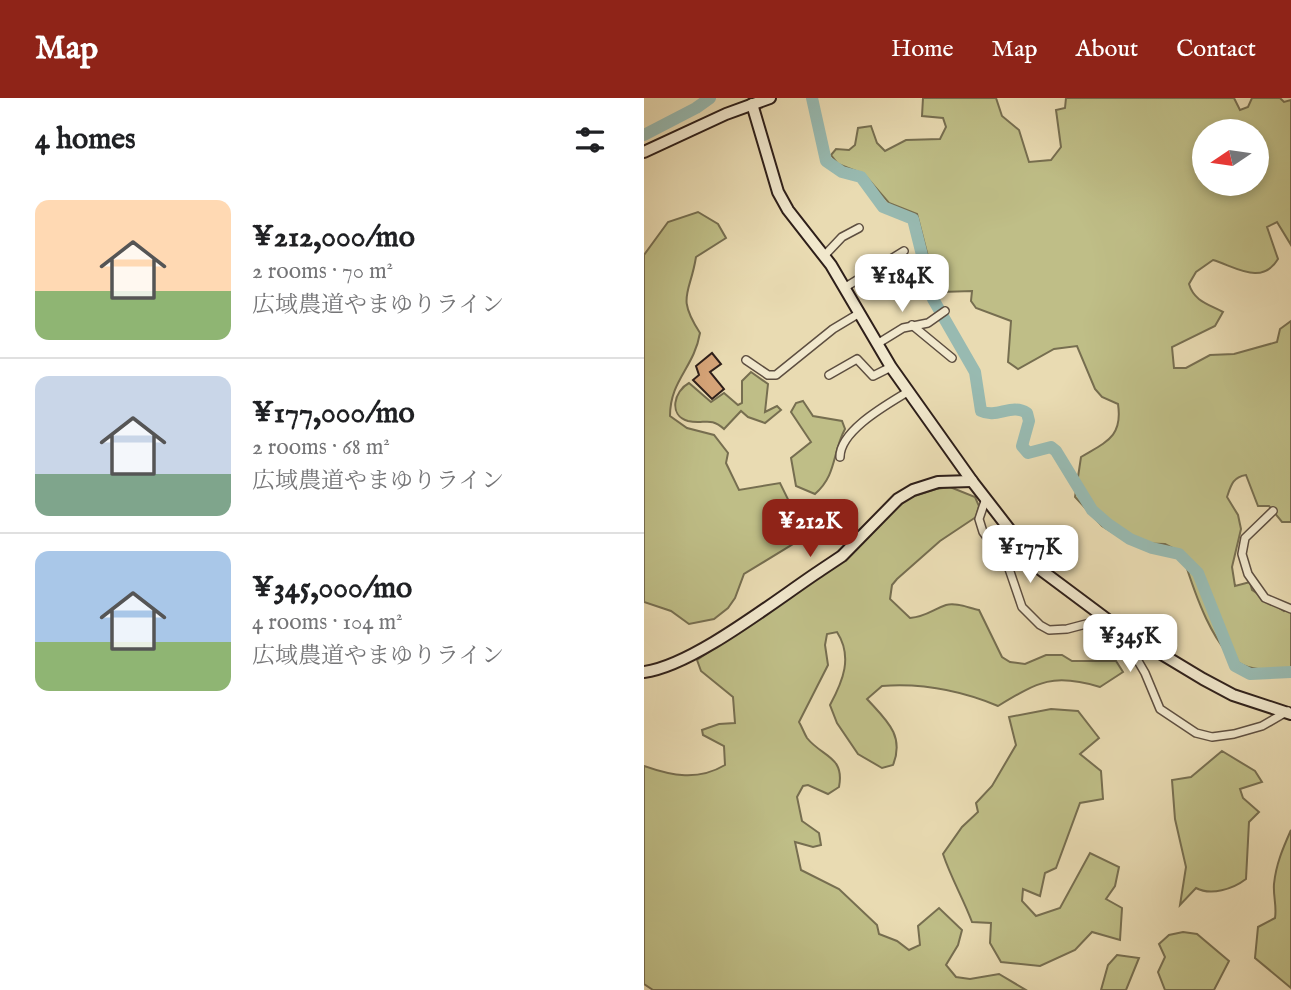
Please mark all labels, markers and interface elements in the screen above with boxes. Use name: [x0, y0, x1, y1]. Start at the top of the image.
text: Map: [35, 28, 98, 70]
text: Home: [891, 34, 954, 65]
text: Map: [992, 34, 1038, 65]
text: About: [1076, 34, 1138, 65]
text: Contact: [1176, 34, 1256, 65]
north arrow: [1192, 119, 1269, 196]
map controls: [1192, 119, 1269, 196]
text: 4 homes: [35, 121, 136, 159]
icon: filters: [571, 121, 609, 159]
text: ¥212,000/mo: [252, 219, 415, 257]
icon: home: [91, 228, 175, 312]
pin: ¥184K: [853, 254, 951, 314]
text: 2 rooms · 70 m²: [252, 257, 393, 286]
text: ¥184K: [871, 262, 933, 291]
text: 広域農道やまゆりライン: [252, 291, 504, 320]
text: ¥177,000/mo: [252, 395, 415, 433]
icon: home: [91, 404, 175, 488]
text: 2 rooms · 68 m²: [252, 433, 390, 462]
text: 広域農道やまゆりライン: [252, 467, 504, 496]
pin: ¥212K: [761, 500, 859, 559]
text: ¥212K: [778, 507, 842, 536]
pin: ¥177K: [981, 526, 1079, 585]
text: ¥177K: [998, 533, 1062, 562]
text: ¥345,000/mo: [252, 570, 412, 608]
icon: home: [91, 579, 175, 663]
text: 4 rooms · 104 m²: [252, 608, 403, 637]
pin: ¥345K: [1081, 614, 1179, 674]
text: ¥345K: [1099, 622, 1161, 651]
text: 広域農道やまゆりライン: [252, 642, 504, 671]

